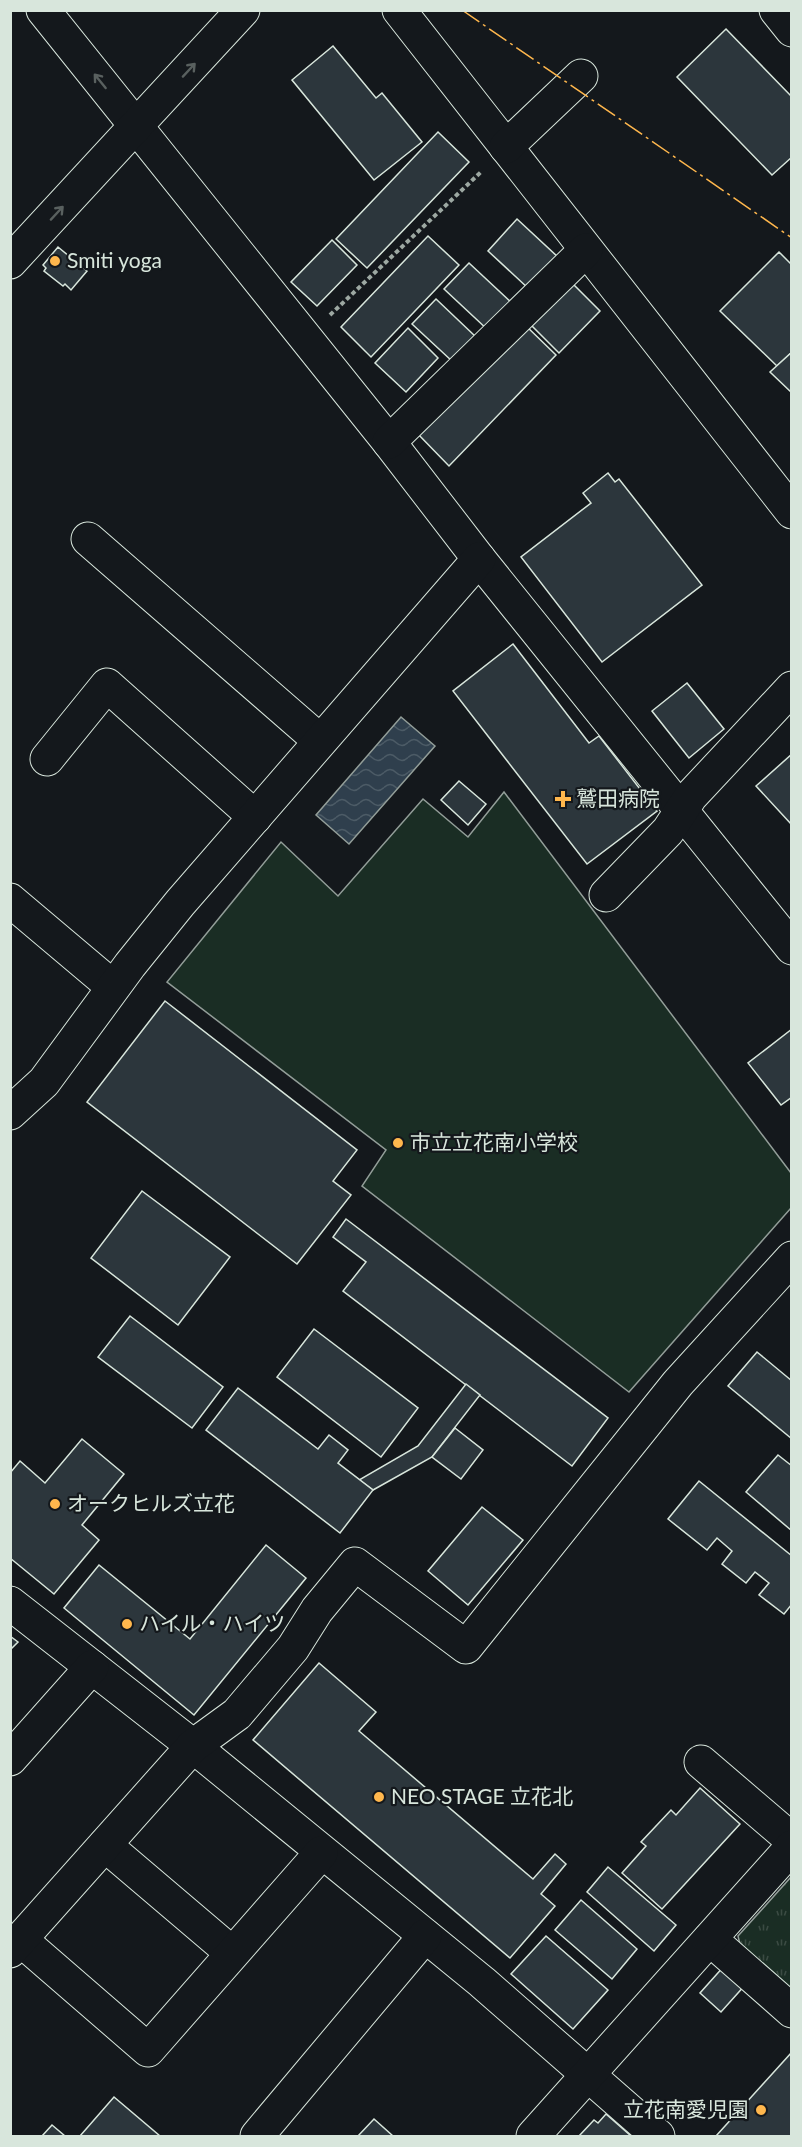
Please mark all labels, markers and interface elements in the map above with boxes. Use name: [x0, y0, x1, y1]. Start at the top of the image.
one-way arrow: [182, 62, 196, 77]
one-way arrow: [94, 73, 107, 89]
one-way arrow: [50, 206, 64, 221]
place label: Smiti yoga: [67, 247, 162, 272]
marker: Smiti yoga: [48, 254, 62, 268]
place label: 鷲田病院: [576, 785, 660, 810]
marker: 鷲田病院: [554, 790, 572, 808]
place label: 市立立花南小学校: [410, 1129, 578, 1154]
marker: 市立立花南小学校: [391, 1136, 405, 1150]
place label: オークヒルズ立花: [67, 1490, 235, 1515]
marker: オークヒルズ立花: [48, 1497, 62, 1511]
place label: ハイル・ハイツ: [139, 1610, 285, 1635]
marker: ハイル・ハイツ: [120, 1617, 134, 1631]
place label: NEO STAGE 立花北: [391, 1783, 573, 1808]
marker: NEO STAGE 立花北: [372, 1790, 386, 1804]
place label: 立花南愛児園: [623, 2096, 749, 2121]
marker: 立花南愛児園: [754, 2103, 768, 2117]

